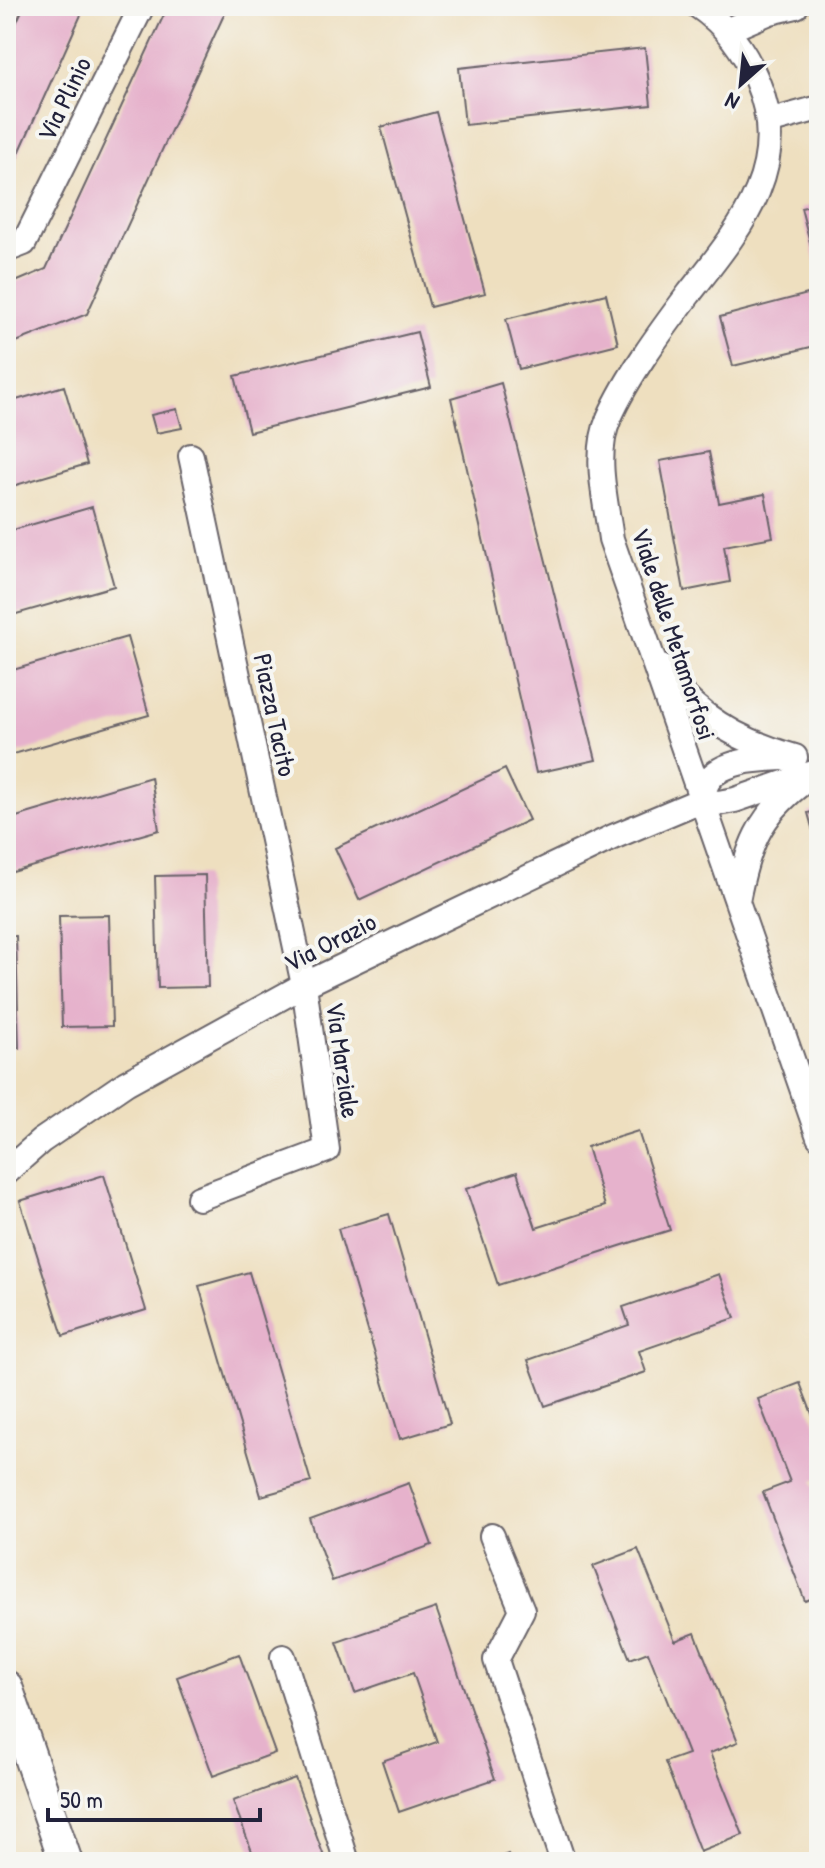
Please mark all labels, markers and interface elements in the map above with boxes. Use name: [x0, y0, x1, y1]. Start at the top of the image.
north arrow: [701, 44, 781, 124]
street label: Via Plinio: [28, 51, 99, 147]
text: N: [720, 86, 744, 118]
street label: Viale delle Metamorfosi: [624, 524, 725, 744]
street label: Piazza Tacito: [245, 650, 306, 780]
street label: Via Orazio: [278, 904, 382, 980]
street label: Via Marziale: [318, 1000, 369, 1120]
scale bar: [48, 1772, 260, 1822]
text: 50 m: [60, 1783, 103, 1815]

